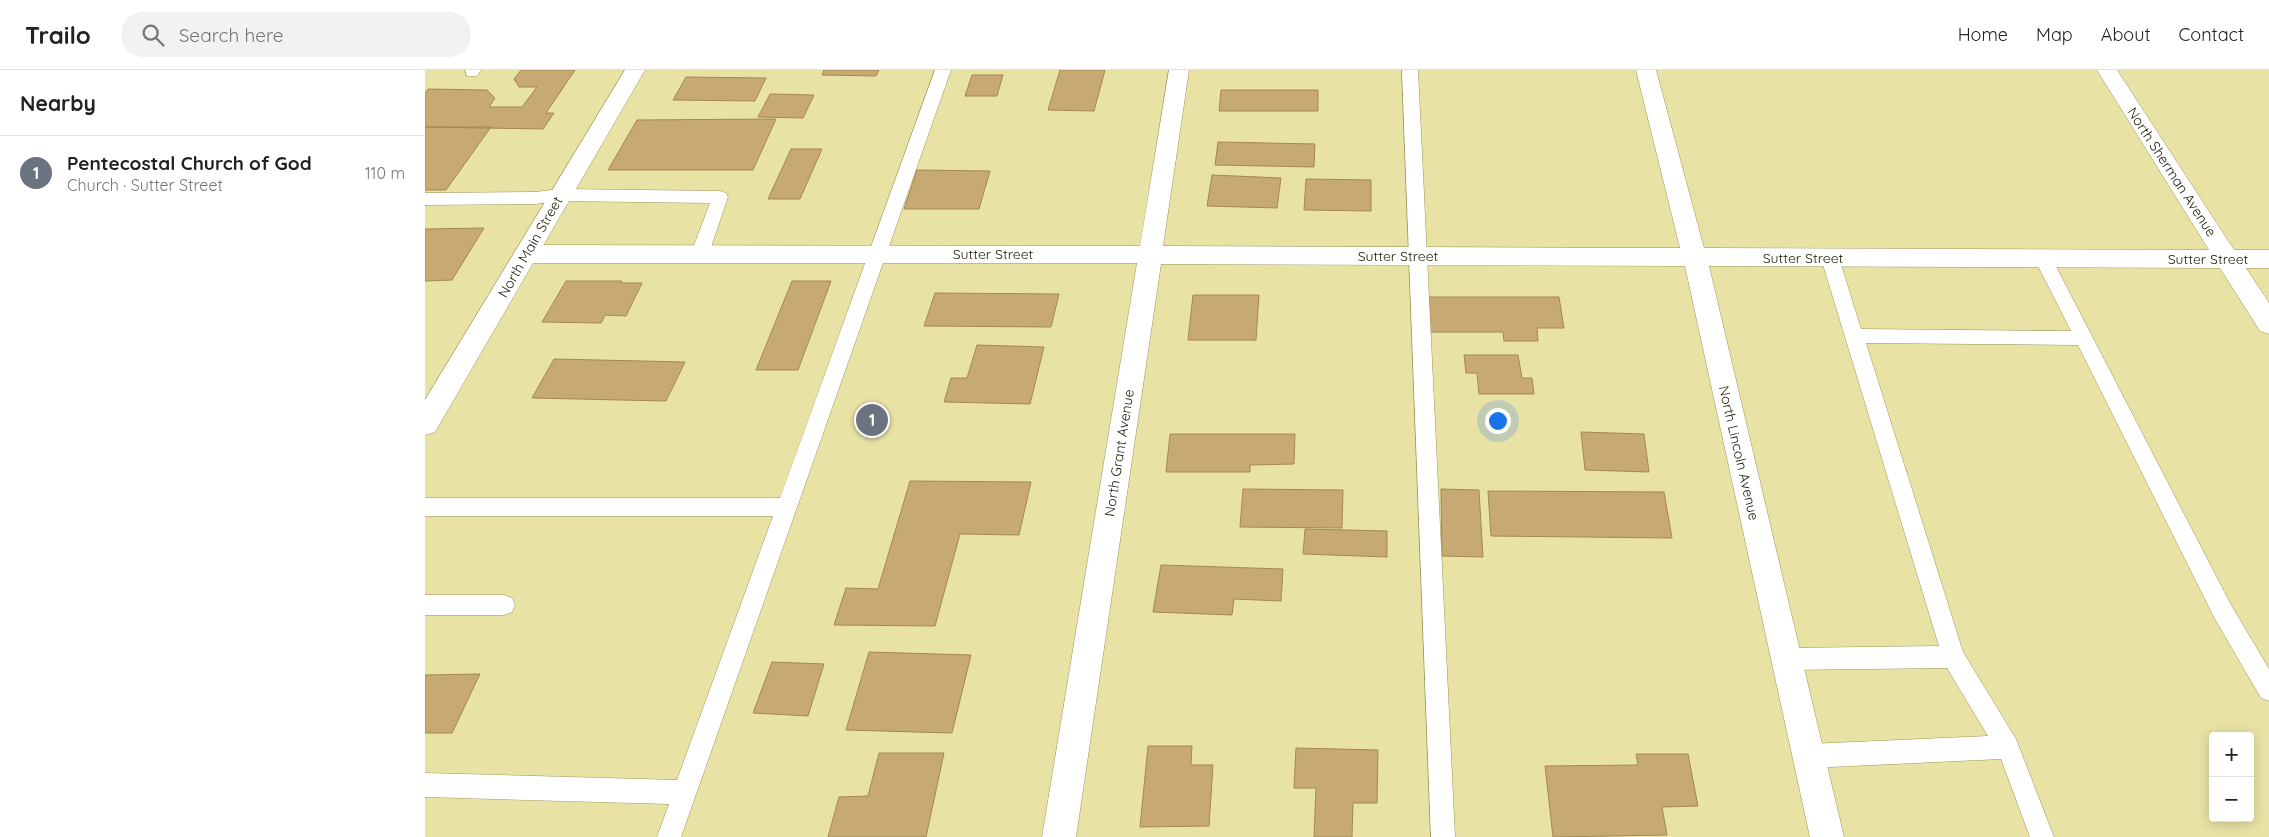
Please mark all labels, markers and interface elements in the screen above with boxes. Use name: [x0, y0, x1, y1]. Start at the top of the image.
search box: [121, 12, 471, 57]
text: Trailo: [25, 20, 91, 50]
icon: search: [139, 21, 167, 49]
text: Search here: [179, 23, 284, 47]
text: Home: [1958, 23, 2008, 46]
text: Map: [2036, 23, 2073, 46]
text: About: [2101, 23, 2151, 46]
text: Contact: [2179, 23, 2244, 46]
text: Nearby: [20, 90, 96, 116]
street label: North Sherman Avenue: [2123, 104, 2221, 240]
text: Pentecostal Church of God: [67, 151, 312, 175]
text: 1: [33, 163, 39, 183]
text: 110 m: [365, 163, 405, 183]
text: Church · Sutter Street: [67, 175, 223, 195]
street label: North Main Street: [494, 193, 566, 301]
street label: Sutter Street: [953, 245, 1034, 263]
street label: Sutter Street: [1358, 247, 1439, 265]
street label: Sutter Street: [1763, 249, 1844, 267]
street label: Sutter Street: [2168, 250, 2249, 268]
street label: North Lincoln Avenue: [1715, 384, 1763, 522]
street label: North Grant Avenue: [1100, 388, 1138, 518]
pin: 1: [856, 401, 888, 439]
your location: [1485, 408, 1511, 434]
map controls: [2209, 732, 2254, 822]
button: +: [2209, 732, 2254, 777]
button: −: [2209, 777, 2254, 822]

